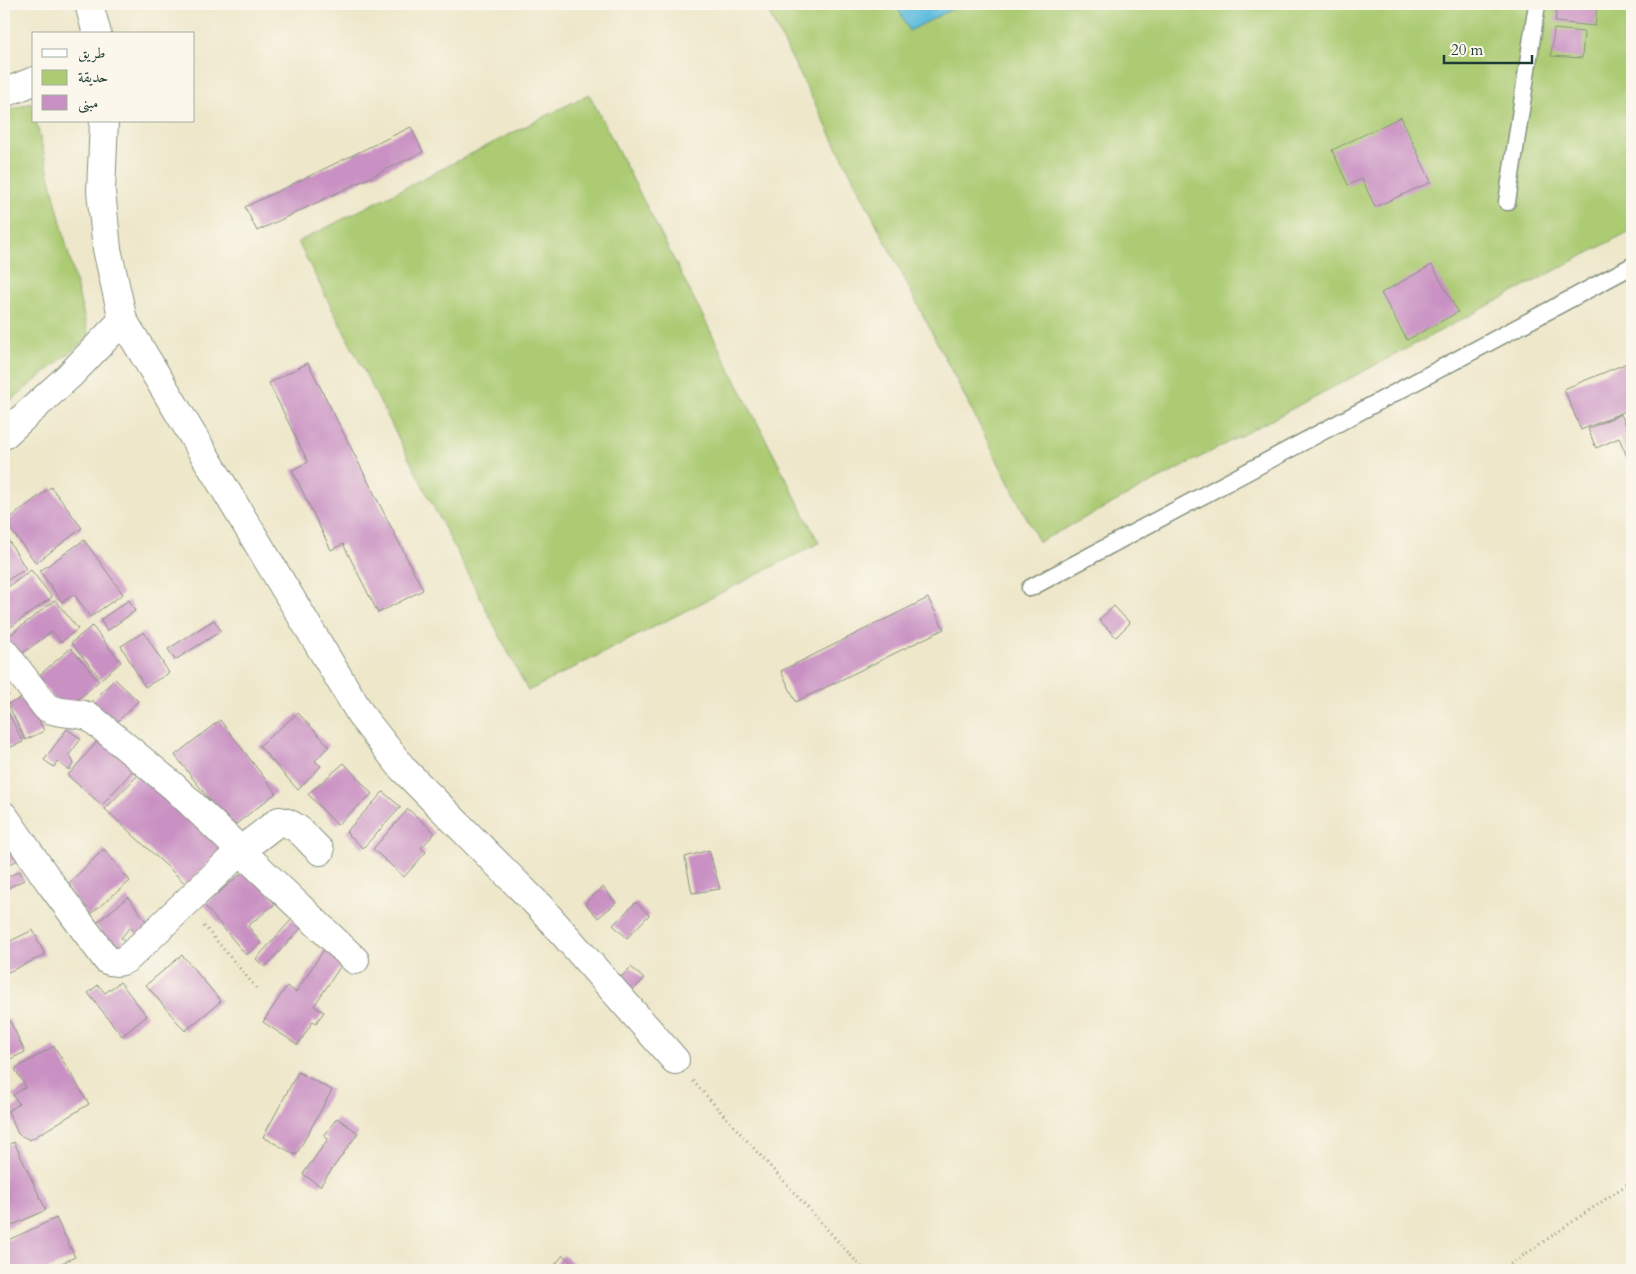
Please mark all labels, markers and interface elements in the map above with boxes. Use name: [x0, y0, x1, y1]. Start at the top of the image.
legend: [32, 32, 195, 122]
scale bar: [1444, 32, 1531, 64]
text: 20 m: [1451, 40, 1483, 60]
text: طريق: [78, 43, 105, 63]
text: حديقة: [78, 67, 108, 87]
text: مبنى: [78, 93, 98, 114]

